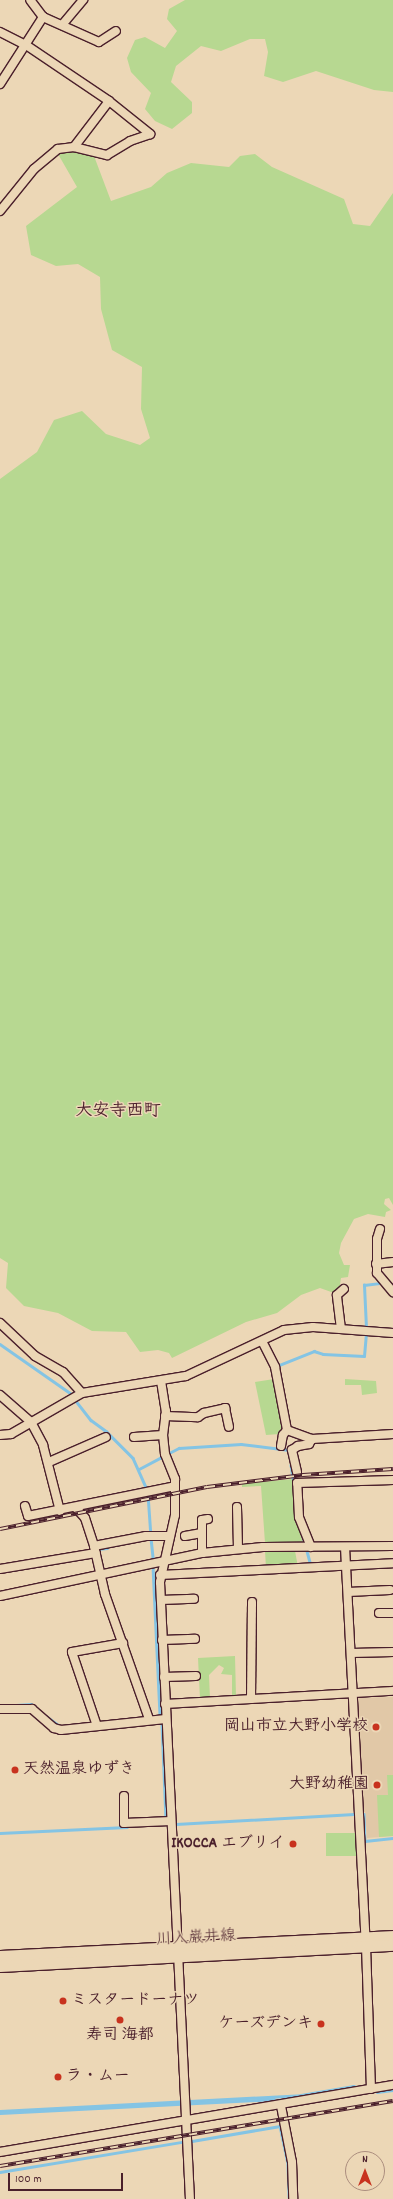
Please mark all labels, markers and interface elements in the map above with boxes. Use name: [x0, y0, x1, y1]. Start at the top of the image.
district label: 大安寺西町: [76, 1103, 160, 1123]
place label: 岡山市立大野小学校: [224, 1717, 368, 1737]
marker: 岡山市立大野小学校: [371, 1722, 381, 1732]
place label: 天然温泉ゆずき: [23, 1760, 135, 1780]
marker: 天然温泉ゆずき: [10, 1765, 20, 1775]
place label: 大野幼稚園: [289, 1775, 369, 1795]
marker: 大野幼稚園: [372, 1780, 382, 1790]
place label: IKOCCA エブリイ: [171, 1834, 285, 1854]
marker: IKOCCA エブリイ: [288, 1839, 298, 1849]
street label: 川入巌井線: [156, 1927, 236, 1951]
place label: ミスタードーナツ: [71, 1991, 199, 2011]
marker: ミスタードーナツ: [58, 1996, 68, 2006]
place label: ケーズデンキ: [217, 2014, 313, 2034]
marker: 寿司 海都: [115, 2015, 125, 2025]
marker: ケーズデンキ: [316, 2019, 326, 2029]
place label: 寿司 海都: [86, 2026, 154, 2046]
place label: ラ・ムー: [66, 2067, 130, 2087]
marker: ラ・ムー: [53, 2072, 63, 2082]
north arrow: [345, 2151, 385, 2191]
text: N: [362, 2152, 368, 2168]
scale bar: [10, 2165, 125, 2191]
text: 100 m: [15, 2171, 42, 2188]

